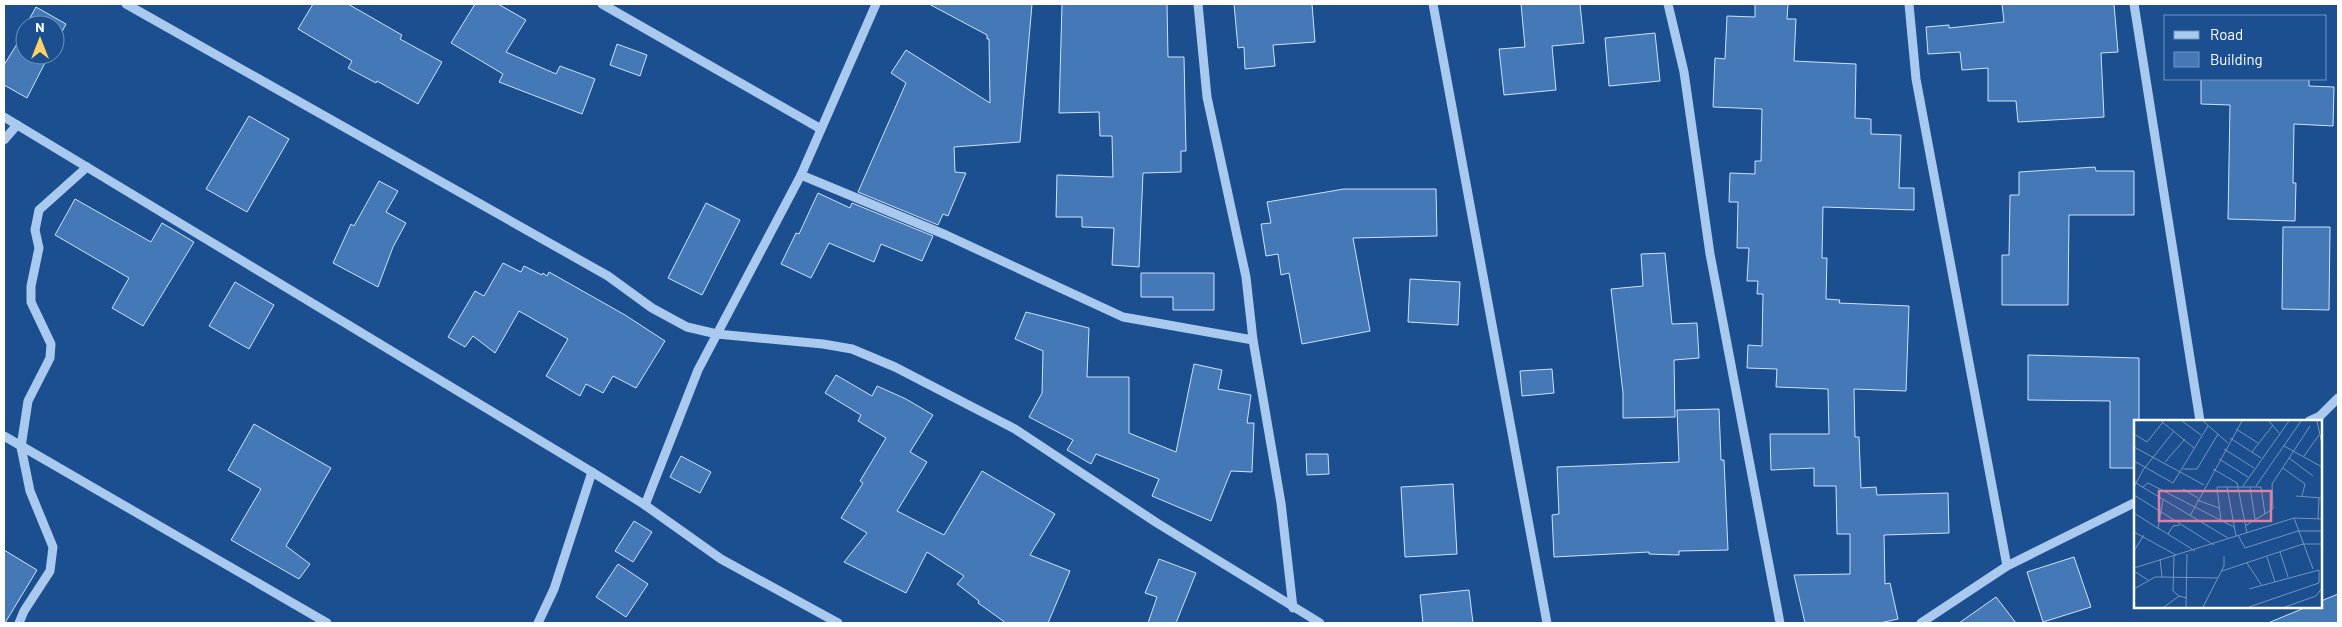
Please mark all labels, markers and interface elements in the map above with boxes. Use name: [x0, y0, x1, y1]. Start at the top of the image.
north arrow: [15, 15, 65, 65]
legend: [2164, 15, 2327, 80]
text: N: [35, 18, 45, 35]
text: Road: [2210, 25, 2243, 43]
text: Building: [2210, 50, 2263, 68]
inset map: [2134, 420, 2322, 607]

